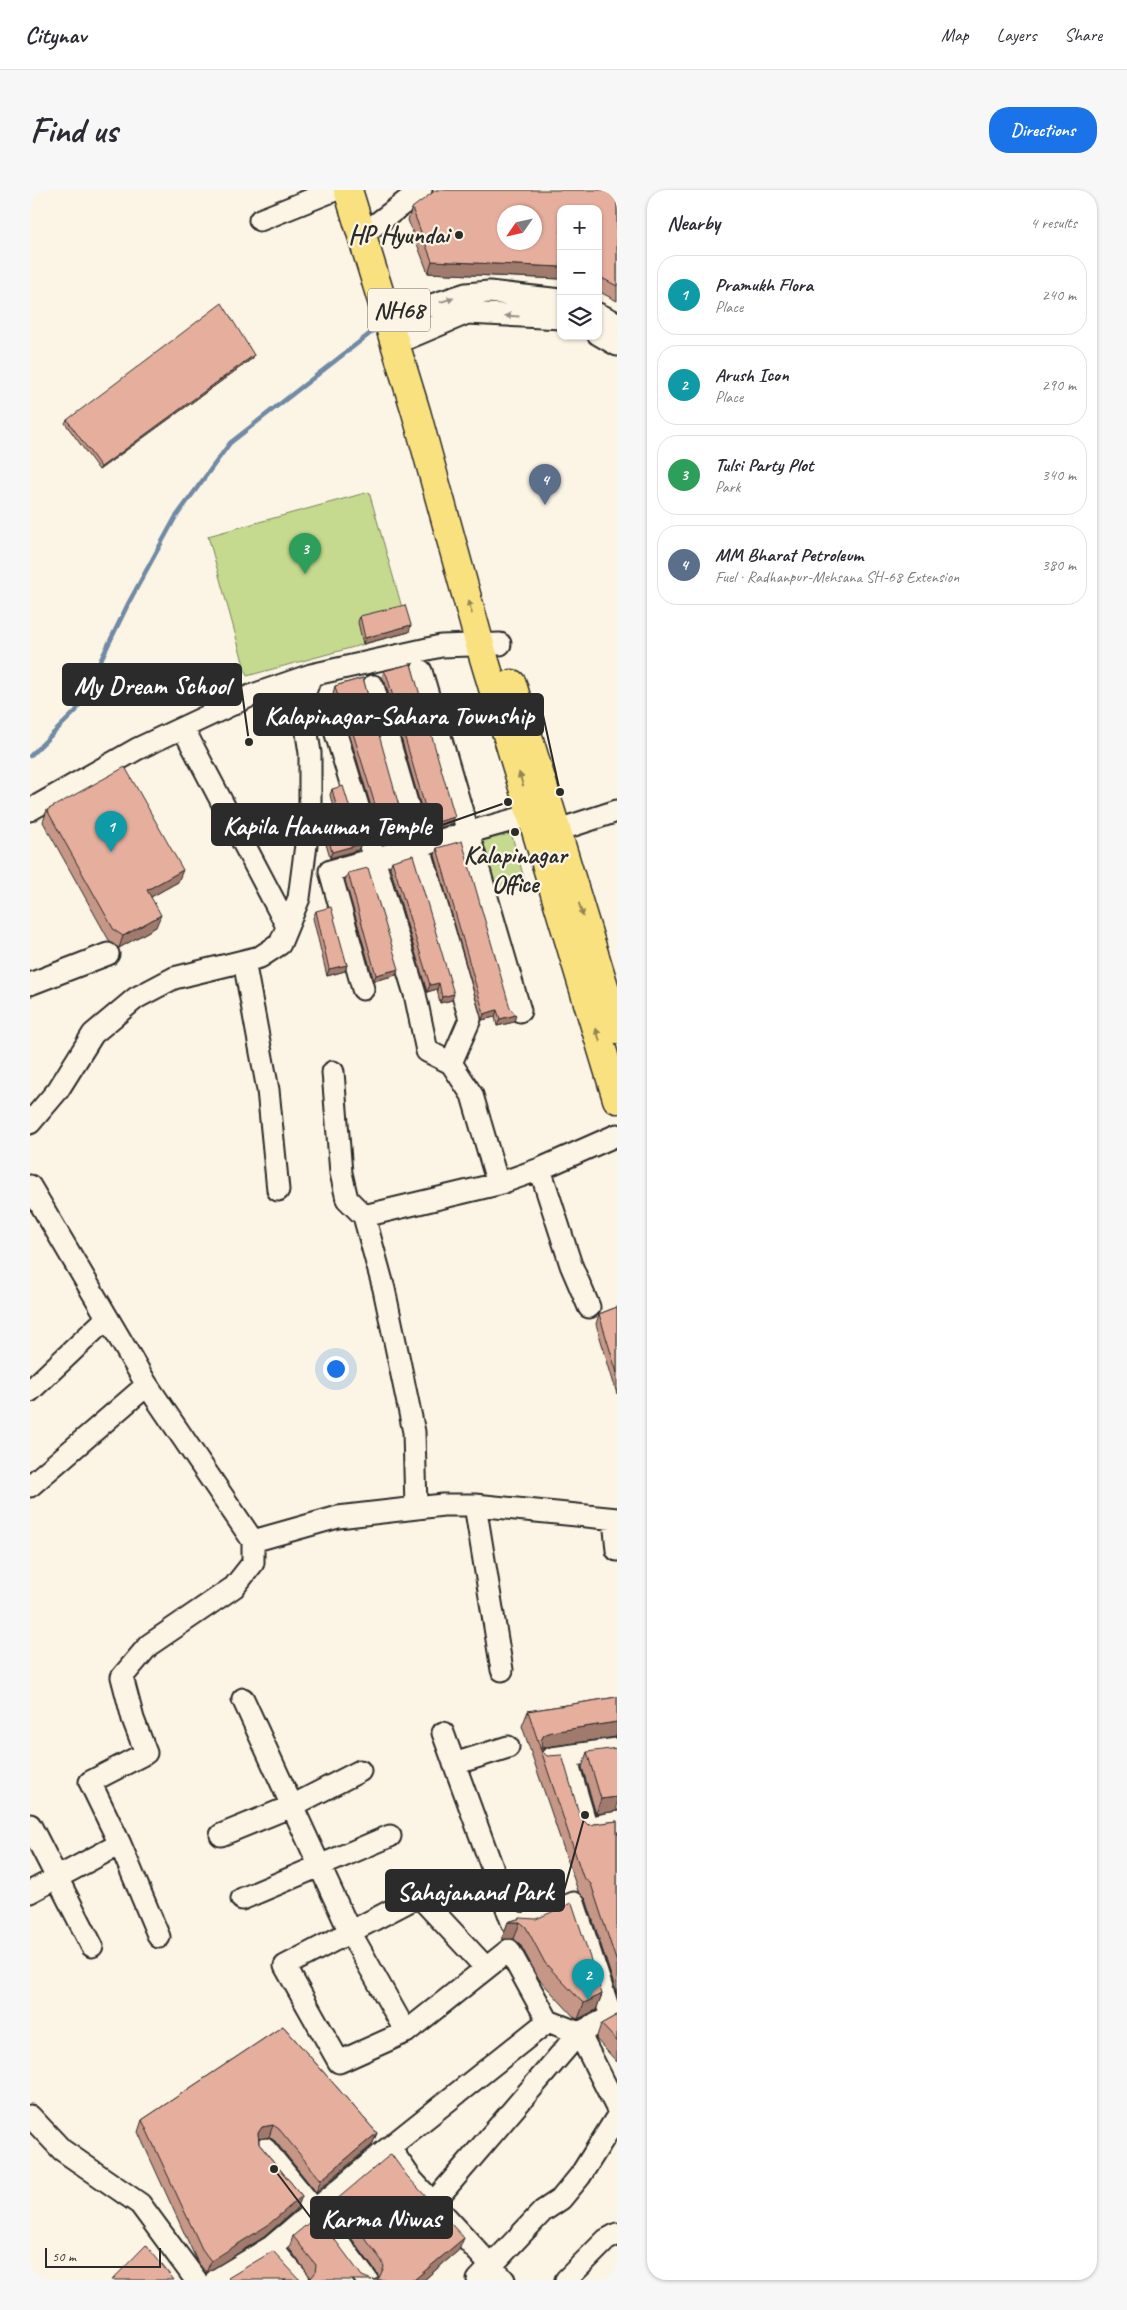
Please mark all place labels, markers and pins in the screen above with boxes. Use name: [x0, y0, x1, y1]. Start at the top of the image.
place label: HP Hyundai: [348, 219, 452, 251]
marker: HP Hyundai: [453, 229, 465, 241]
pin: 4: [529, 464, 561, 505]
pin: 3: [289, 533, 321, 574]
callout: My Dream School: [63, 664, 241, 705]
callout: Kalapinagar-Sahara Township: [254, 694, 543, 735]
callout: Kapila Hanuman Temple: [212, 804, 442, 845]
pin: 1: [95, 811, 127, 852]
marker: Kalapinagar Office: [509, 826, 521, 838]
place label: Kalapinagar Office: [464, 839, 569, 900]
callout: Sahajanand Park: [386, 1870, 564, 1911]
pin: 2: [572, 1959, 604, 2000]
callout: Karma Niwas: [311, 2197, 452, 2238]

